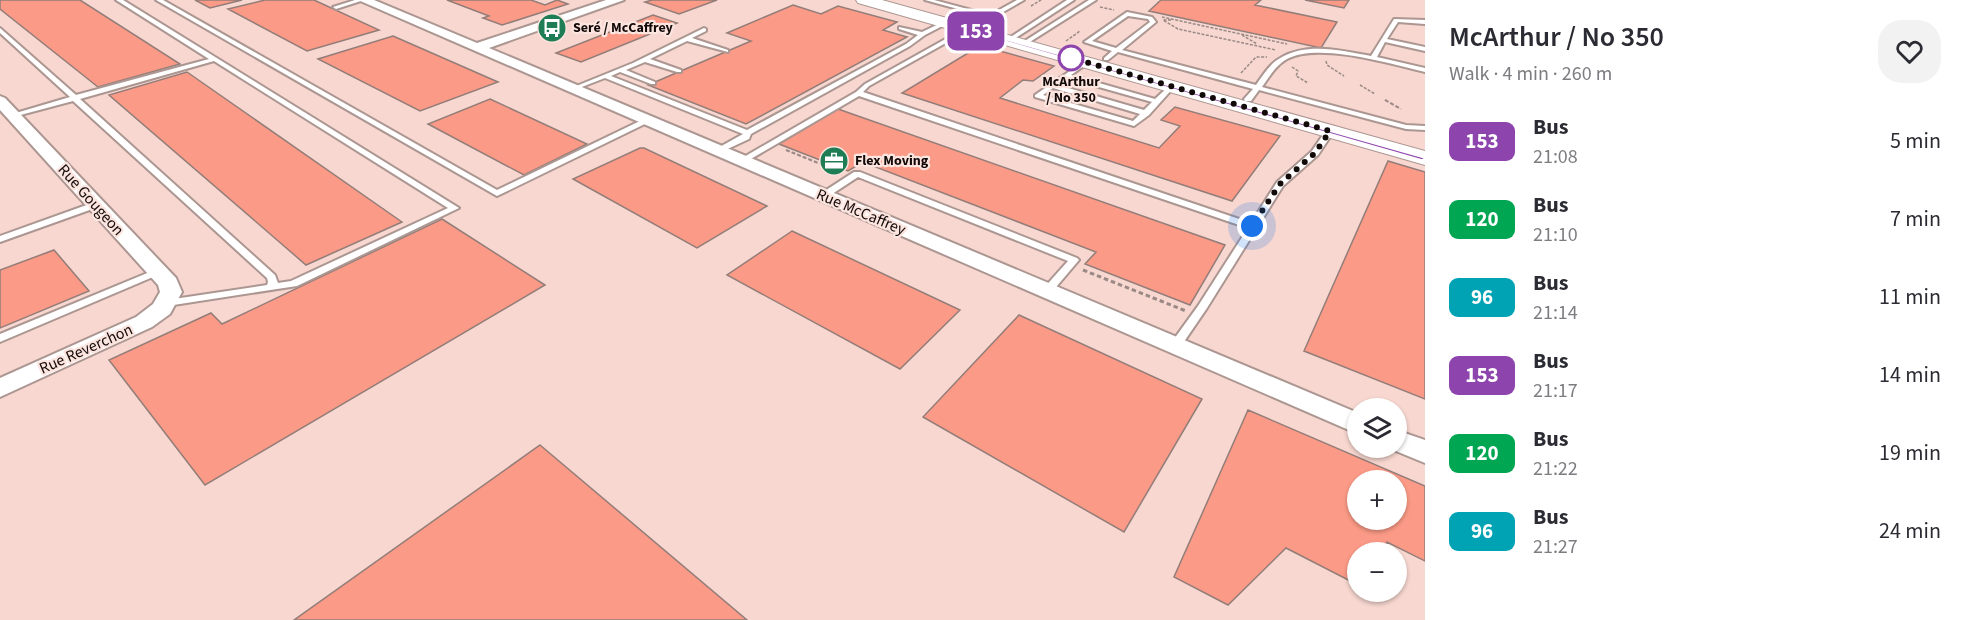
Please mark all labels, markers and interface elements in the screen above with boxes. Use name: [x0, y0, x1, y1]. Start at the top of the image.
bus stop icon: Seré / McCaffrey: [536, 12, 568, 44]
line badge: 153: [942, 12, 1010, 51]
text: 153: [959, 16, 993, 46]
text: McArthur / No 350: [1449, 17, 1664, 57]
place label: Seré / McCaffrey: [573, 18, 674, 38]
button: heart: [1878, 20, 1941, 83]
marker: McArthur / No 350: [1058, 45, 1084, 71]
text: Walk · 4 min · 260 m: [1449, 60, 1612, 88]
place label: McArthur / No 350: [1042, 72, 1100, 108]
text: Bus: [1533, 111, 1569, 143]
text: 5 min: [1890, 125, 1941, 157]
text: 153: [1465, 126, 1499, 156]
text: 21:08: [1533, 143, 1578, 171]
office icon: Flex Moving: [818, 145, 850, 177]
place label: Flex Moving: [855, 151, 929, 171]
street label: Rue Gougeon: [53, 159, 129, 241]
street label: Rue McCaffrey: [813, 183, 910, 241]
text: Bus: [1533, 189, 1569, 221]
text: 7 min: [1890, 203, 1941, 235]
text: 120: [1465, 204, 1499, 234]
your location: [1237, 211, 1267, 241]
text: 21:10: [1533, 221, 1578, 249]
text: Bus: [1533, 267, 1569, 299]
text: 11 min: [1879, 281, 1941, 313]
text: 96: [1471, 282, 1493, 312]
text: 21:14: [1533, 299, 1578, 327]
street label: Rue Reverchon: [36, 319, 136, 379]
text: Bus: [1533, 345, 1569, 377]
text: 14 min: [1879, 359, 1941, 391]
text: 153: [1465, 360, 1499, 390]
text: 21:17: [1533, 377, 1578, 405]
map controls: [1347, 398, 1407, 602]
button: layers: [1347, 398, 1407, 458]
text: Bus: [1533, 423, 1569, 455]
text: 19 min: [1879, 437, 1941, 469]
text: 120: [1465, 438, 1499, 468]
text: 21:22: [1533, 455, 1578, 483]
button: +: [1347, 470, 1407, 530]
text: Bus: [1533, 501, 1569, 533]
text: 24 min: [1879, 515, 1941, 547]
text: 96: [1471, 516, 1493, 546]
text: 21:27: [1533, 533, 1578, 561]
button: −: [1347, 542, 1407, 602]

